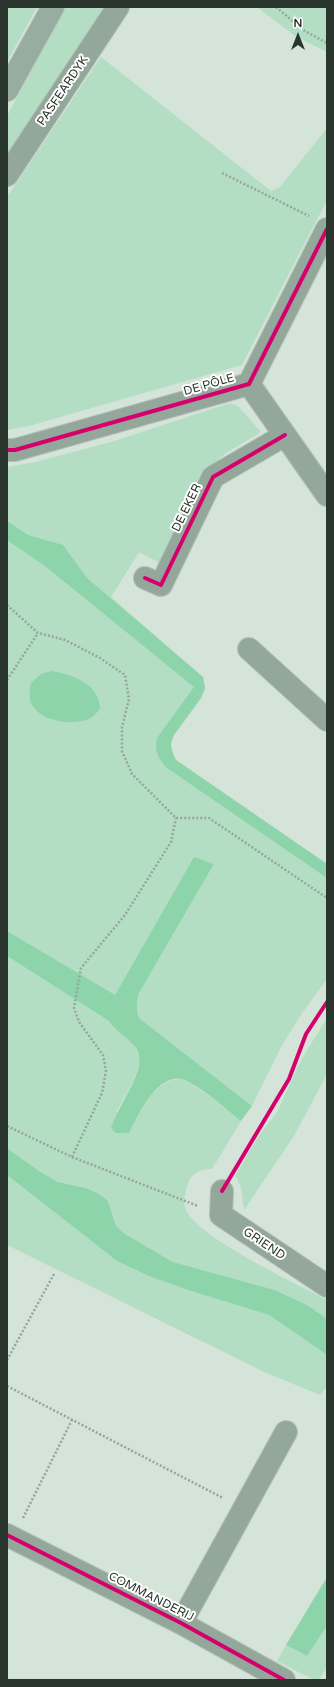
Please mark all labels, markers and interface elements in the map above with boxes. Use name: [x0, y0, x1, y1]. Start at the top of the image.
north arrow: [278, 16, 318, 56]
text: N: [294, 17, 302, 30]
street label: PASFEARDYK: [34, 54, 92, 128]
street label: DE PÔLE: [182, 371, 236, 399]
street label: DE EKER: [169, 482, 205, 534]
street label: GRIEND: [240, 1225, 288, 1263]
street label: COMMANDERIJ: [106, 1569, 196, 1625]

